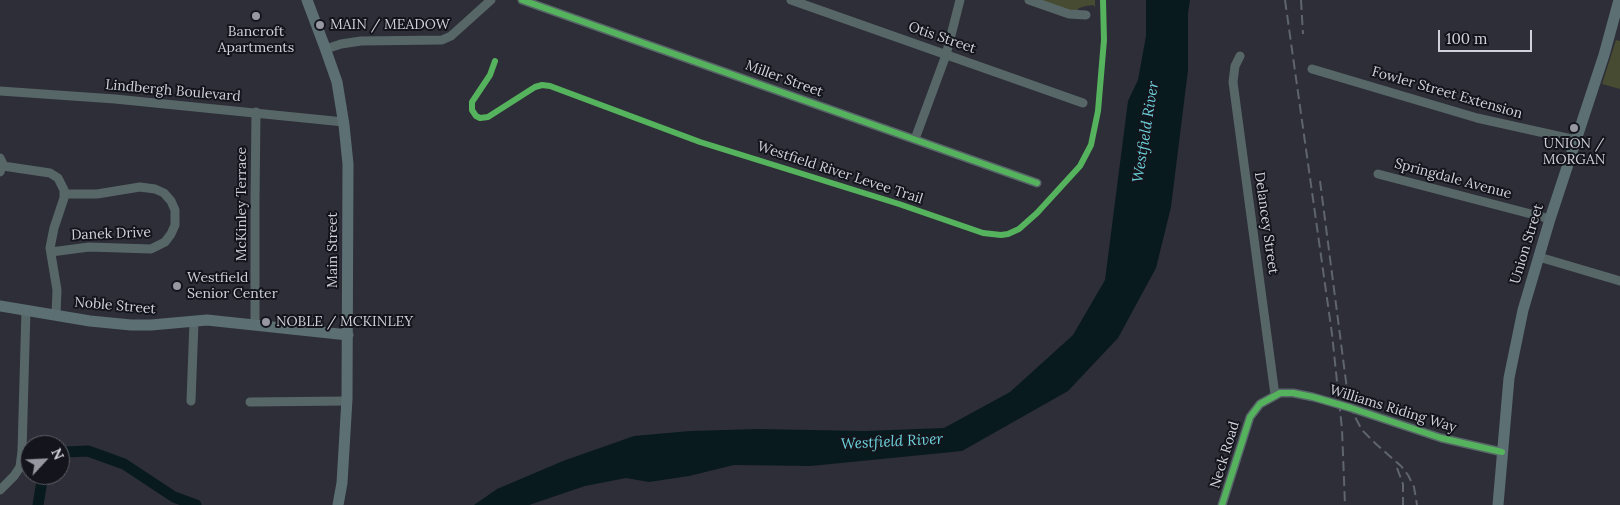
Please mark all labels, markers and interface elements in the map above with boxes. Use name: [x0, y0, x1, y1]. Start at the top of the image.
marker: Bancroft Apartments: [250, 10, 262, 22]
place label: MAIN / MEADOW: [330, 17, 450, 33]
marker: MAIN / MEADOW: [314, 19, 326, 31]
street label: Otis Street: [906, 19, 978, 57]
scale bar: [1440, 20, 1534, 52]
place label: Bancroft Apartments: [218, 24, 294, 56]
text: 100 m: [1446, 29, 1487, 48]
street label: Miller Street: [743, 57, 825, 101]
street label: Fowler Street Extension: [1370, 63, 1524, 123]
street label: Lindbergh Boulevard: [105, 77, 241, 105]
water label: Westfield River: [1129, 80, 1163, 184]
marker: UNION / MORGAN: [1568, 122, 1580, 134]
place label: UNION / MORGAN: [1543, 136, 1605, 168]
street label: Westfield River Levee Trail: [755, 138, 925, 208]
street label: McKinley Terrace: [234, 147, 250, 261]
street label: Springdale Avenue: [1393, 155, 1513, 203]
street label: Delancey Street: [1250, 171, 1282, 275]
street label: Union Street: [1507, 202, 1547, 286]
street label: Main Street: [325, 212, 341, 288]
street label: Danek Drive: [71, 224, 151, 244]
place label: Westfield Senior Center: [187, 270, 278, 302]
marker: Westfield Senior Center: [171, 280, 183, 292]
street label: Noble Street: [74, 294, 156, 318]
place label: NOBLE / MCKINLEY: [276, 314, 413, 330]
marker: NOBLE / MCKINLEY: [260, 316, 272, 328]
street label: Williams Riding Way: [1327, 382, 1459, 436]
street label: Neck Road: [1207, 419, 1243, 491]
water label: Westfield River: [840, 430, 944, 454]
north arrow: [20, 435, 70, 485]
text: N: [47, 445, 68, 463]

